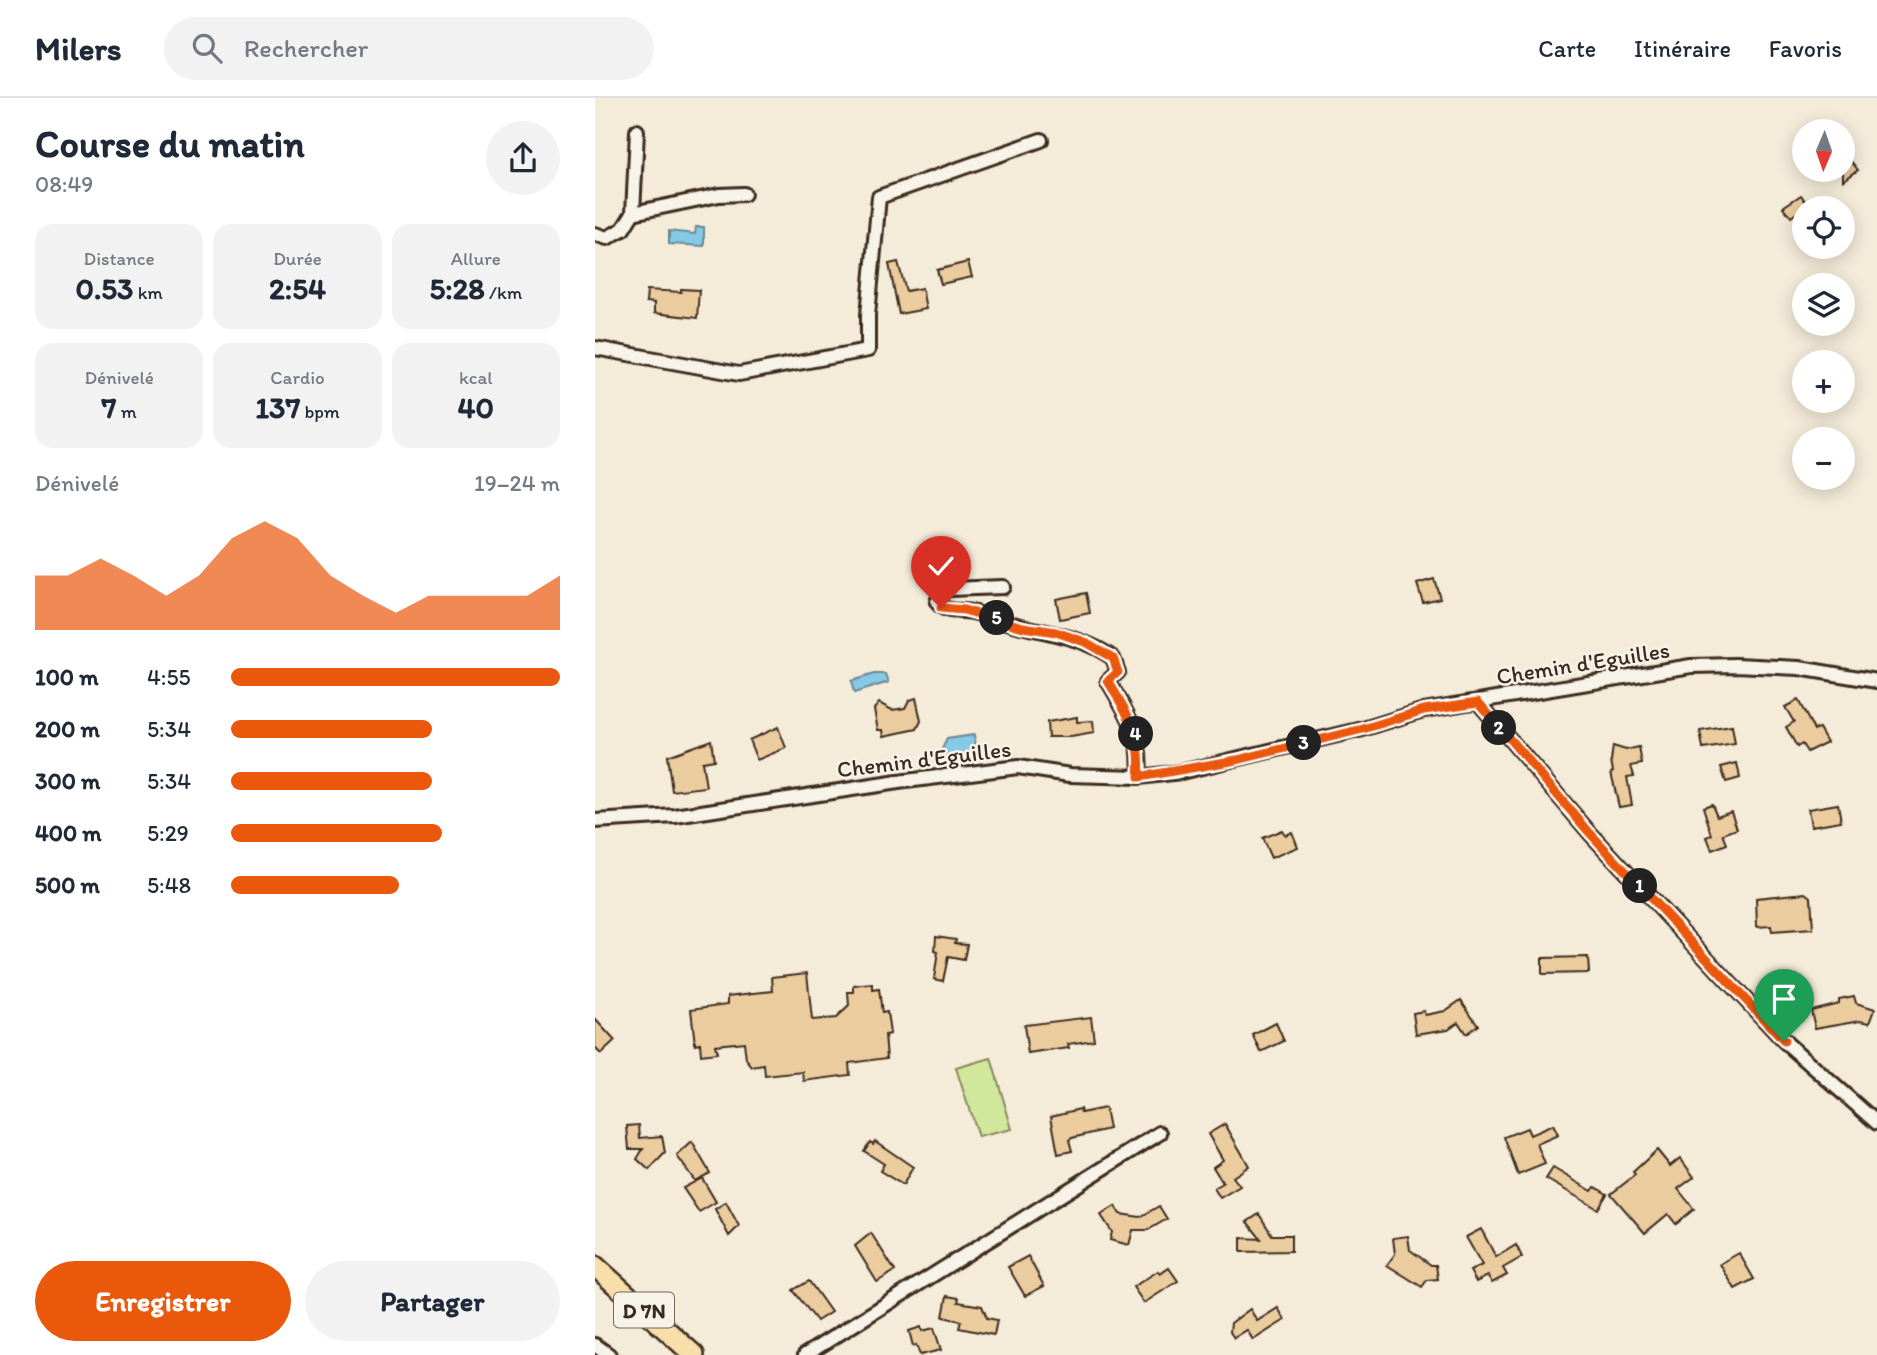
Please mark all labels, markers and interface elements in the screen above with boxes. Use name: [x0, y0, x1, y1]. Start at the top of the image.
search box: [164, 17, 654, 80]
text: Milers: [35, 29, 122, 68]
icon: search: [188, 29, 226, 67]
text: Rechercher: [244, 32, 368, 64]
text: Carte: [1538, 34, 1596, 63]
text: Itinéraire: [1634, 34, 1731, 63]
text: Favoris: [1769, 34, 1842, 63]
north arrow: [1792, 119, 1855, 182]
map controls: [1792, 119, 1855, 490]
text: Course du matin: [35, 121, 305, 167]
button: share: [486, 121, 560, 195]
text: 08:49: [35, 170, 93, 198]
button: locate: [1792, 196, 1855, 259]
text: Distance: [84, 247, 155, 270]
text: Durée: [273, 247, 322, 270]
text: Allure: [451, 247, 501, 270]
text: 0.53: [75, 270, 133, 307]
text: 2:54: [269, 270, 326, 307]
text: 5:28: [429, 270, 485, 307]
button: layers: [1792, 273, 1855, 336]
text: km: [133, 281, 163, 304]
text: /km: [485, 281, 522, 304]
button: +: [1792, 350, 1855, 413]
text: Dénivelé: [84, 366, 154, 389]
text: Cardio: [270, 366, 325, 389]
text: kcal: [459, 366, 493, 389]
text: 7: [102, 389, 116, 426]
text: 137: [255, 389, 300, 426]
text: 40: [458, 389, 494, 426]
text: m: [116, 400, 137, 423]
text: bpm: [300, 400, 340, 423]
button: −: [1792, 427, 1855, 490]
text: Dénivelé: [35, 469, 119, 497]
text: 19–24 m: [474, 469, 560, 497]
pin: [911, 536, 971, 608]
icon: check: [922, 547, 960, 585]
pin: 5: [979, 601, 1015, 636]
text: 5: [992, 606, 1001, 629]
street label: Chemin d'Eguilles: [1494, 635, 1672, 691]
text: 100 m: [35, 663, 99, 691]
text: 4:55: [147, 663, 191, 691]
pin: 2: [1481, 710, 1517, 746]
text: 200 m: [35, 715, 100, 743]
text: 5:34: [147, 715, 191, 743]
pin: 4: [1119, 716, 1153, 752]
text: 2: [1494, 716, 1504, 739]
text: 4: [1130, 722, 1141, 745]
pin: 3: [1287, 726, 1321, 760]
text: 3: [1298, 731, 1309, 754]
street label: Chemin d'Eguilles: [835, 734, 1013, 784]
text: 300 m: [35, 767, 100, 795]
text: 5:34: [147, 767, 191, 795]
text: 400 m: [35, 819, 102, 847]
text: 5:29: [147, 819, 189, 847]
pin: 1: [1623, 868, 1657, 904]
text: 500 m: [35, 871, 100, 899]
text: 5:48: [147, 871, 191, 899]
text: 1: [1635, 874, 1644, 897]
pin: [1754, 969, 1814, 1041]
icon: arrive: [1765, 980, 1803, 1018]
button: Enregistrer: [35, 1261, 291, 1341]
button: Partager: [305, 1261, 560, 1341]
road number: D 7N: [614, 1292, 674, 1328]

